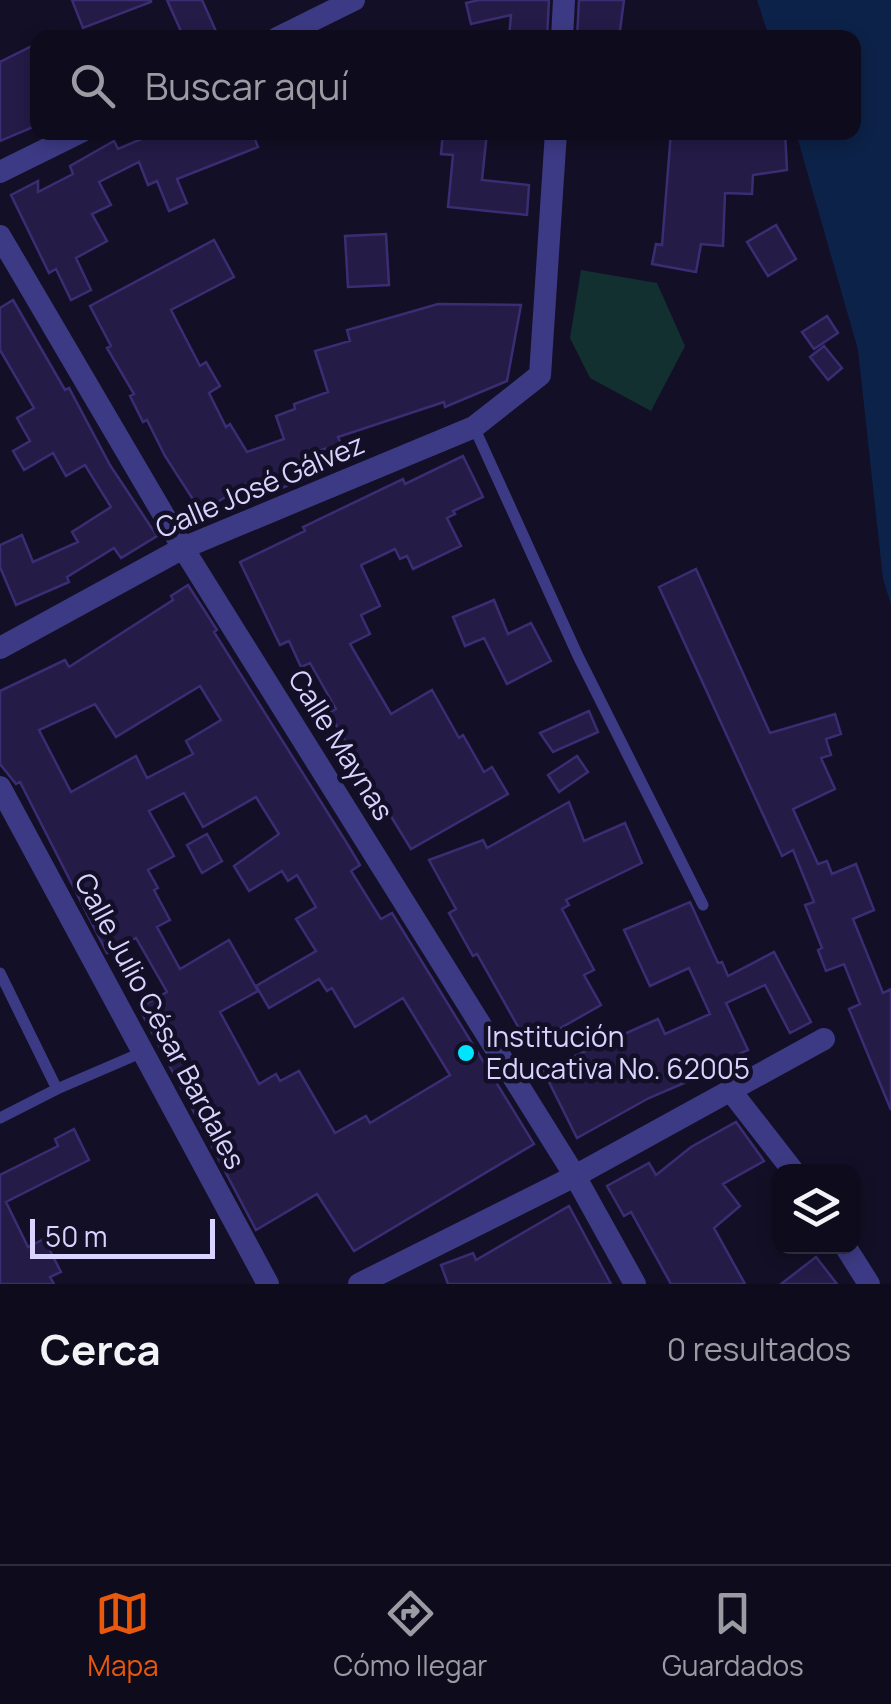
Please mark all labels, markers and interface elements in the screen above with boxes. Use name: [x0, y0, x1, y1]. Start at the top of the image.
search box: [30, 30, 861, 140]
icon: search: [65, 58, 120, 113]
text: Buscar aquí: [145, 59, 349, 111]
street label: Calle José Gálvez: [149, 424, 370, 546]
street label: Calle Maynas: [281, 662, 403, 827]
street label: Calle Julio César Bardales: [67, 866, 255, 1175]
place label: Institución Educativa No. 62005: [486, 1017, 750, 1087]
marker: Institución Educativa No. 62005: [455, 1042, 477, 1064]
map controls: [771, 1164, 861, 1254]
button: layers: [771, 1164, 861, 1254]
scale bar: [30, 1214, 215, 1258]
text: 50 m: [45, 1217, 108, 1255]
text: Cerca: [40, 1320, 161, 1378]
text: 0 resultados: [667, 1327, 851, 1371]
tab: Mapa: [87, 1586, 159, 1684]
tab: Cómo llegar: [333, 1586, 487, 1684]
tab: Guardados: [662, 1586, 804, 1684]

